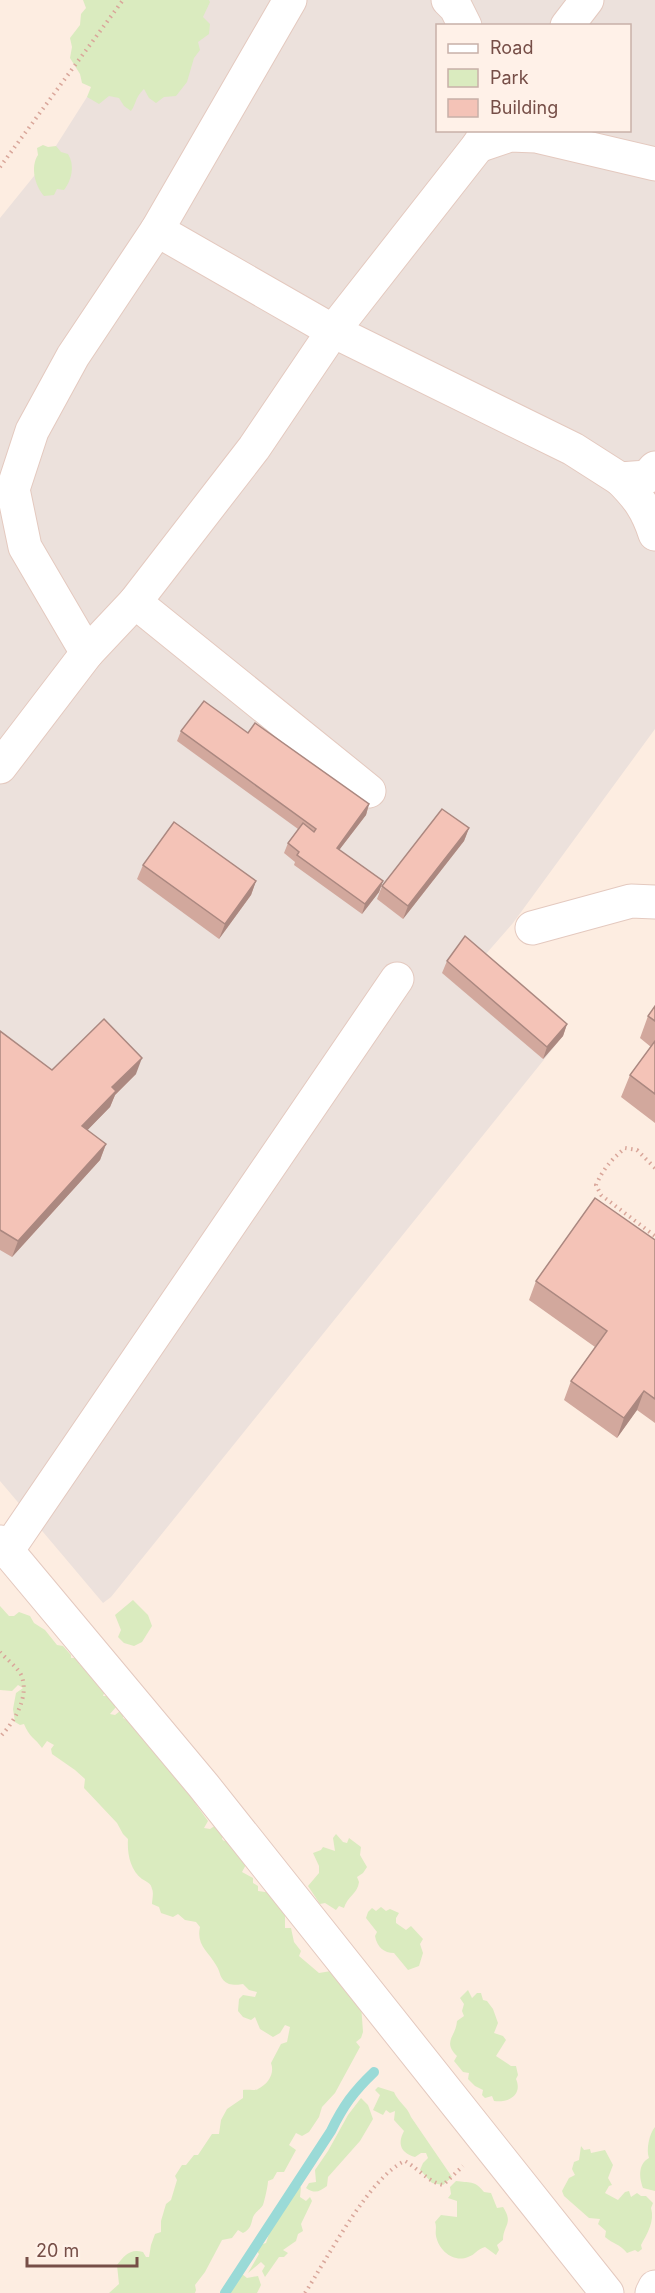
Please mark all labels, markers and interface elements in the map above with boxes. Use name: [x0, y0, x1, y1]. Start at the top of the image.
legend: [436, 24, 631, 132]
text: Road: [490, 37, 533, 58]
text: Park: [490, 67, 529, 88]
text: Building: [490, 97, 558, 118]
scale bar: [27, 2230, 136, 2268]
text: 20 m: [36, 2240, 79, 2261]

